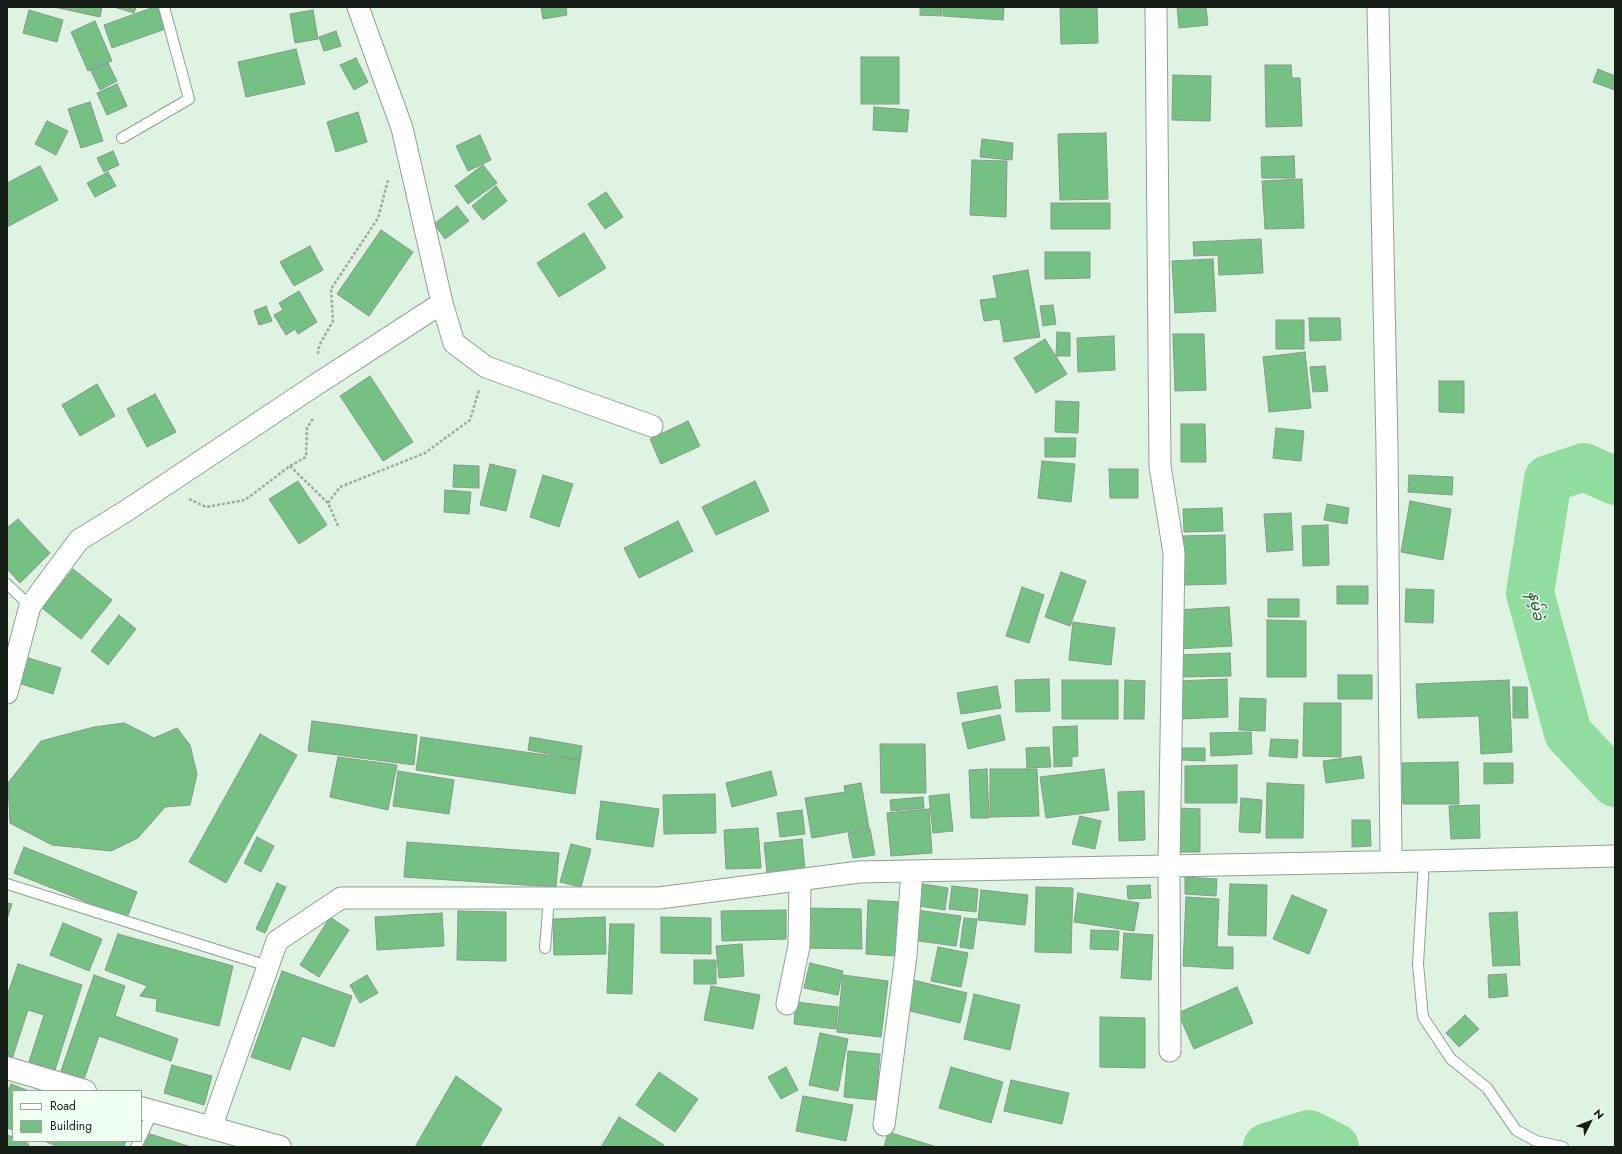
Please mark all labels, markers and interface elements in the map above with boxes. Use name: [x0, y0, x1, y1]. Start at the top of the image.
water label: နမ့်ခဲ: [1523, 590, 1547, 622]
legend: [12, 1090, 142, 1142]
text: Road: [50, 1097, 76, 1115]
north arrow: [1570, 1102, 1610, 1142]
text: N: [1590, 1105, 1608, 1123]
text: Building: [50, 1117, 92, 1135]

